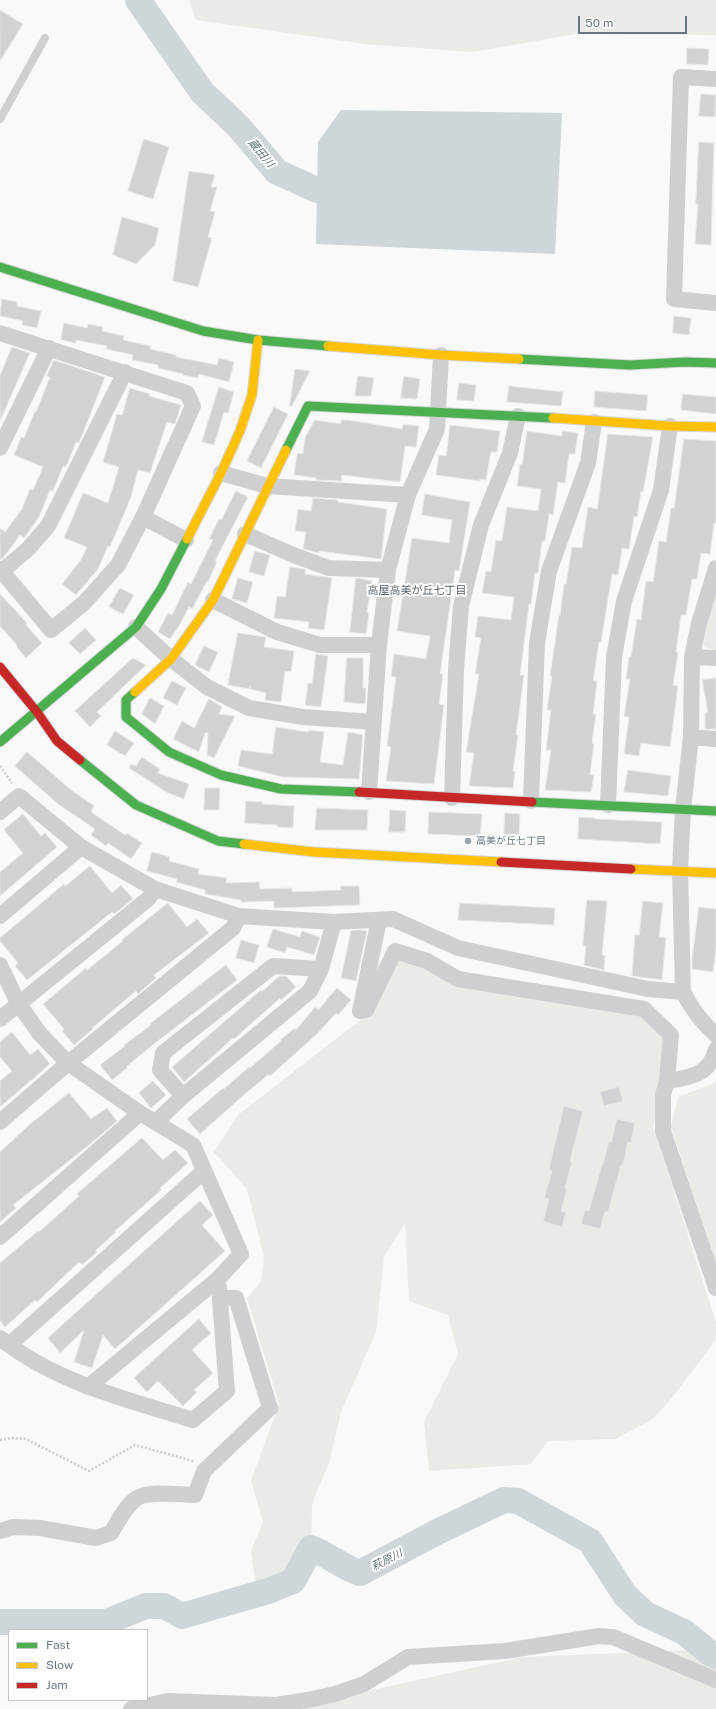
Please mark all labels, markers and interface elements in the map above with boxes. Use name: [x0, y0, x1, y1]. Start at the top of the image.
scale bar: [580, 8, 689, 34]
text: 50 m: [585, 16, 613, 30]
water label: 蔵田川: [245, 136, 277, 170]
district label: 高屋高美が丘七丁目: [368, 584, 466, 598]
place label: 高美が丘七丁目: [476, 835, 546, 847]
marker: 高美が丘七丁目: [463, 836, 473, 846]
water label: 萩原川: [369, 1547, 405, 1573]
legend: [8, 1629, 148, 1701]
text: Fast: [46, 1638, 70, 1652]
text: Slow: [46, 1658, 73, 1672]
text: Jam: [46, 1678, 68, 1692]

